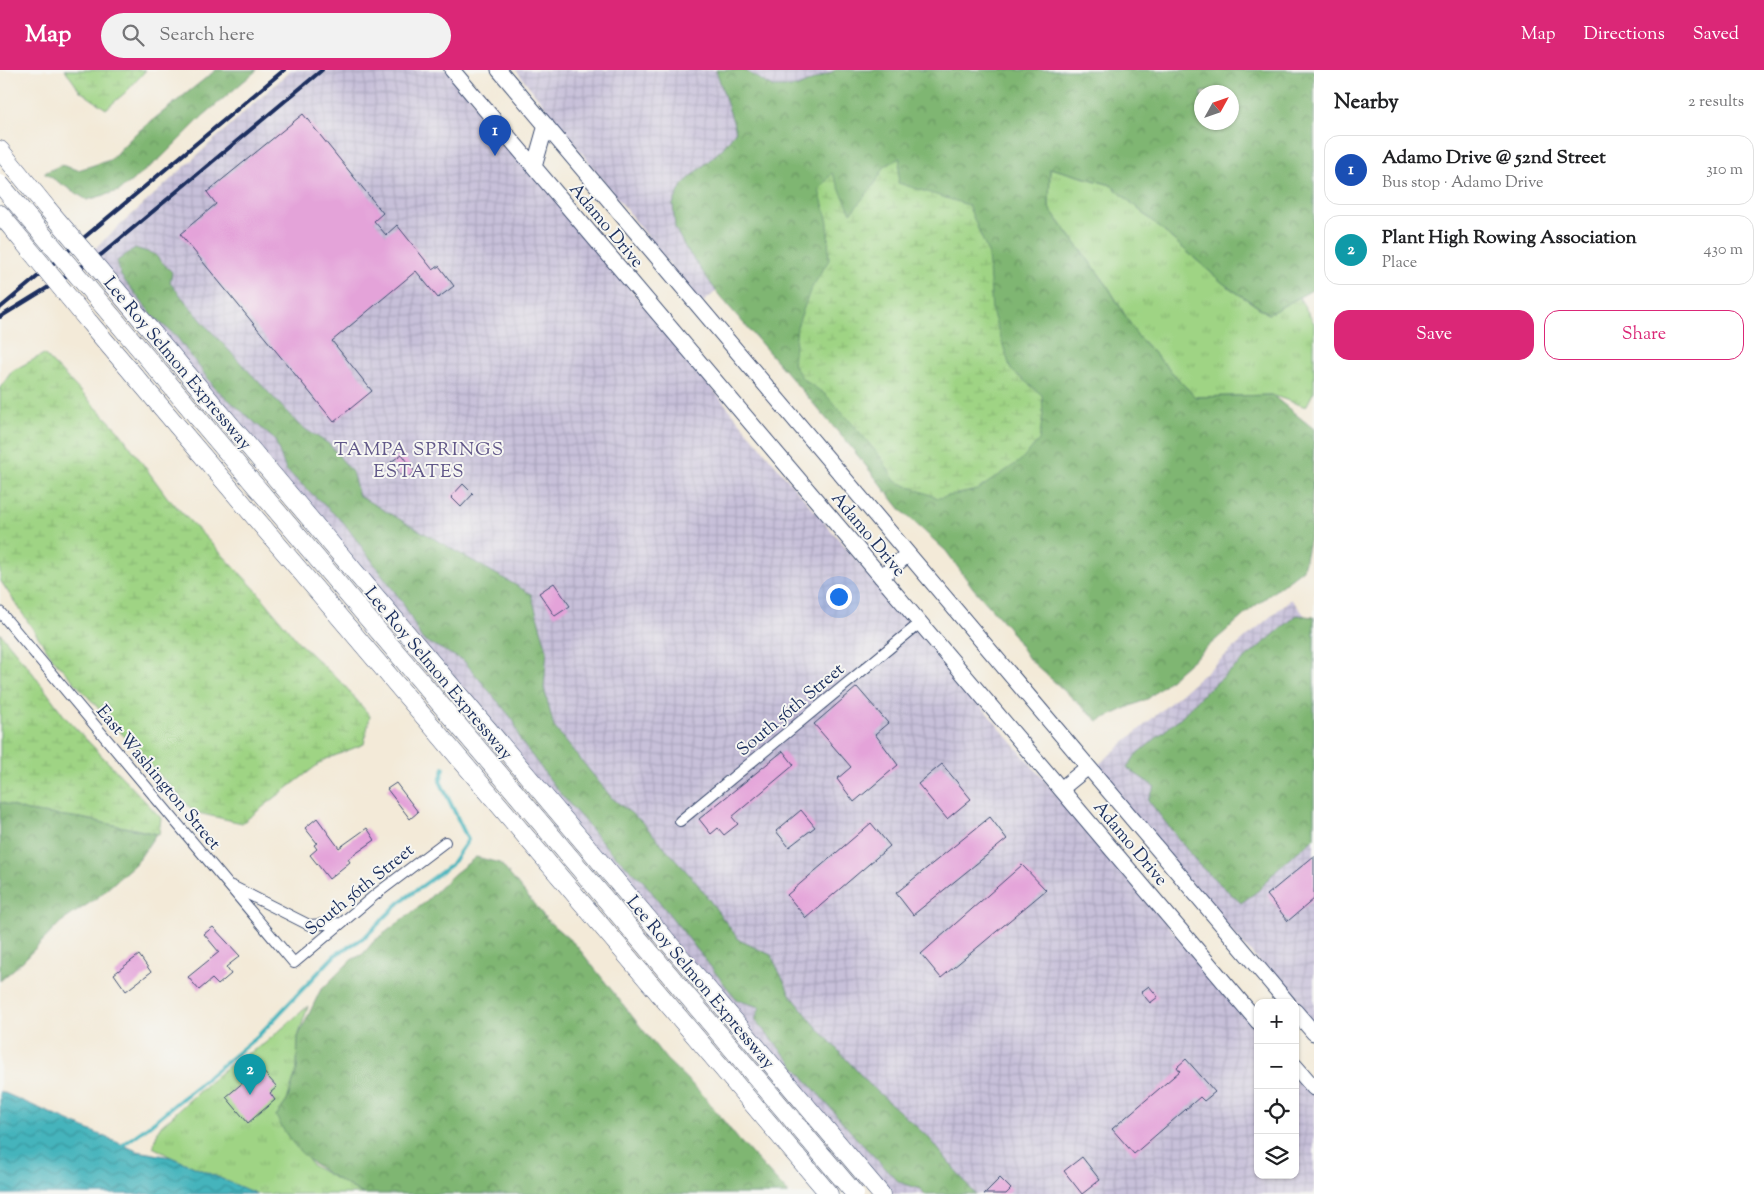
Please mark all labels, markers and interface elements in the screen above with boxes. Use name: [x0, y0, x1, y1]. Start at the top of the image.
search box: [101, 13, 451, 58]
text: Map: [25, 18, 71, 52]
icon: search: [119, 21, 147, 49]
text: Search here: [159, 22, 255, 49]
text: Map: [1521, 22, 1556, 48]
text: Directions: [1584, 22, 1665, 48]
text: Saved: [1693, 22, 1739, 48]
north arrow: [1194, 85, 1239, 130]
text: Nearby: [1334, 88, 1399, 118]
text: 2 results: [1688, 91, 1744, 114]
pin: 1: [479, 115, 511, 156]
text: Adamo Drive @ 52nd Street: [1382, 145, 1606, 172]
text: 1: [1348, 159, 1354, 182]
text: 310 m: [1706, 159, 1743, 182]
text: Bus stop · Adamo Drive: [1382, 172, 1543, 195]
street label: Adamo Drive: [562, 178, 649, 274]
text: Plant High Rowing Association: [1382, 225, 1637, 252]
text: 2: [1347, 239, 1355, 262]
text: 430 m: [1704, 239, 1743, 262]
text: Place: [1382, 252, 1417, 275]
street label: Lee Roy Selmon Expressway: [96, 272, 257, 457]
button: Save: [1334, 310, 1534, 360]
button: Share: [1544, 310, 1744, 360]
district label: TAMPA SPRINGS ESTATES: [334, 437, 504, 486]
street label: Adamo Drive: [824, 487, 911, 583]
street label: Lee Roy Selmon Expressway: [357, 582, 518, 767]
your location: [826, 584, 852, 610]
street label: South 56th Street: [732, 658, 851, 763]
street label: East Washington Street: [89, 700, 226, 857]
street label: Adamo Drive: [1086, 796, 1173, 892]
street label: South 56th Street: [300, 838, 420, 943]
street label: Lee Roy Selmon Expressway: [619, 891, 780, 1076]
map controls: [1254, 999, 1299, 1179]
button: +: [1254, 999, 1299, 1044]
button: −: [1254, 1044, 1299, 1089]
pin: 2: [234, 1054, 266, 1095]
button: locate: [1254, 1089, 1299, 1134]
button: layers: [1254, 1134, 1299, 1179]

